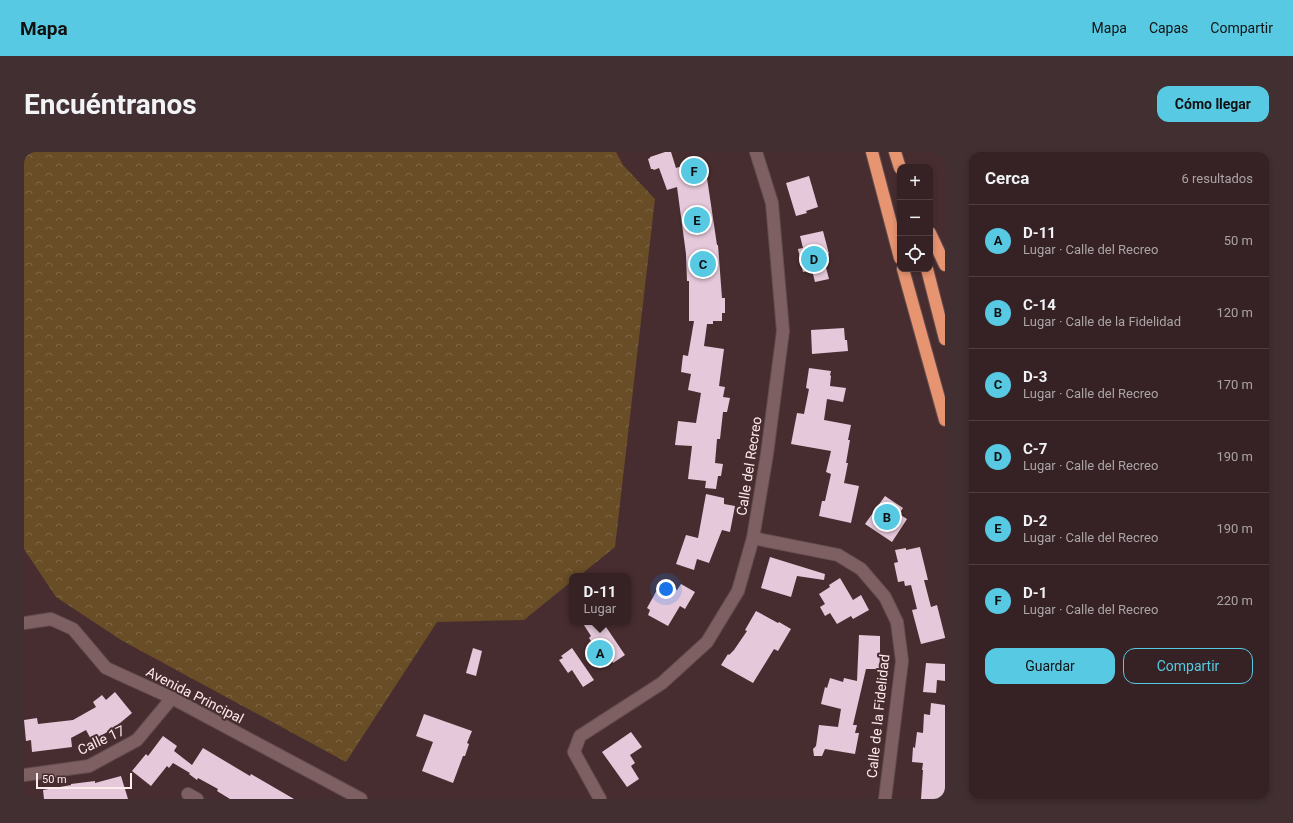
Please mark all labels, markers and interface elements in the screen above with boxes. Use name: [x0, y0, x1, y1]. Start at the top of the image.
text: Mapa: [20, 17, 68, 40]
text: Mapa: [1092, 20, 1127, 36]
text: Capas: [1149, 20, 1188, 36]
text: Compartir: [1210, 20, 1273, 36]
button: Cómo llegar: [1157, 86, 1269, 122]
text: Encuéntranos: [24, 88, 197, 121]
pin: F: [681, 156, 707, 186]
map controls: [897, 164, 933, 272]
button: +: [897, 164, 933, 200]
text: Cerca: [985, 168, 1029, 188]
text: 6 resultados: [1181, 171, 1253, 186]
button: −: [897, 200, 933, 236]
pin: E: [684, 205, 710, 235]
text: D-11: [1023, 224, 1056, 242]
text: A: [994, 233, 1002, 248]
text: 50 m: [1224, 233, 1253, 248]
button: locate: [897, 236, 933, 272]
text: Lugar · Calle del Recreo: [1023, 242, 1158, 257]
pin: D: [801, 244, 827, 274]
pin: C: [690, 249, 716, 279]
text: C-14: [1023, 296, 1056, 314]
text: B: [994, 305, 1002, 320]
text: 120 m: [1216, 305, 1253, 320]
text: Lugar · Calle de la Fidelidad: [1023, 314, 1181, 329]
text: D-3: [1023, 368, 1047, 386]
text: C: [994, 377, 1002, 392]
text: 170 m: [1216, 377, 1253, 392]
text: Lugar · Calle del Recreo: [1023, 386, 1158, 401]
street label: Calle del Recreo: [733, 415, 765, 517]
text: C-7: [1023, 440, 1047, 458]
text: D: [994, 449, 1002, 464]
text: 190 m: [1216, 449, 1253, 464]
text: Lugar · Calle del Recreo: [1023, 458, 1158, 473]
pin: B: [874, 502, 900, 532]
text: D-2: [1023, 512, 1047, 530]
text: E: [994, 521, 1002, 536]
text: 190 m: [1216, 521, 1253, 536]
text: Lugar · Calle del Recreo: [1023, 530, 1158, 545]
popup: [569, 573, 631, 625]
your location: [656, 579, 676, 599]
text: D-11: [584, 583, 616, 601]
text: D-1: [1023, 584, 1047, 602]
text: F: [994, 593, 1002, 608]
text: 220 m: [1216, 593, 1253, 608]
text: Lugar: [584, 601, 616, 616]
text: Lugar · Calle del Recreo: [1023, 602, 1158, 617]
pin: A: [587, 638, 613, 668]
button: Guardar: [985, 648, 1115, 684]
button: Compartir: [1123, 648, 1253, 684]
street label: Calle de la Fidelidad: [864, 653, 892, 779]
street label: Avenida Principal: [144, 664, 246, 726]
street label: Calle 17: [75, 722, 127, 758]
scale bar: [36, 771, 132, 790]
text: 50 m: [42, 773, 67, 786]

